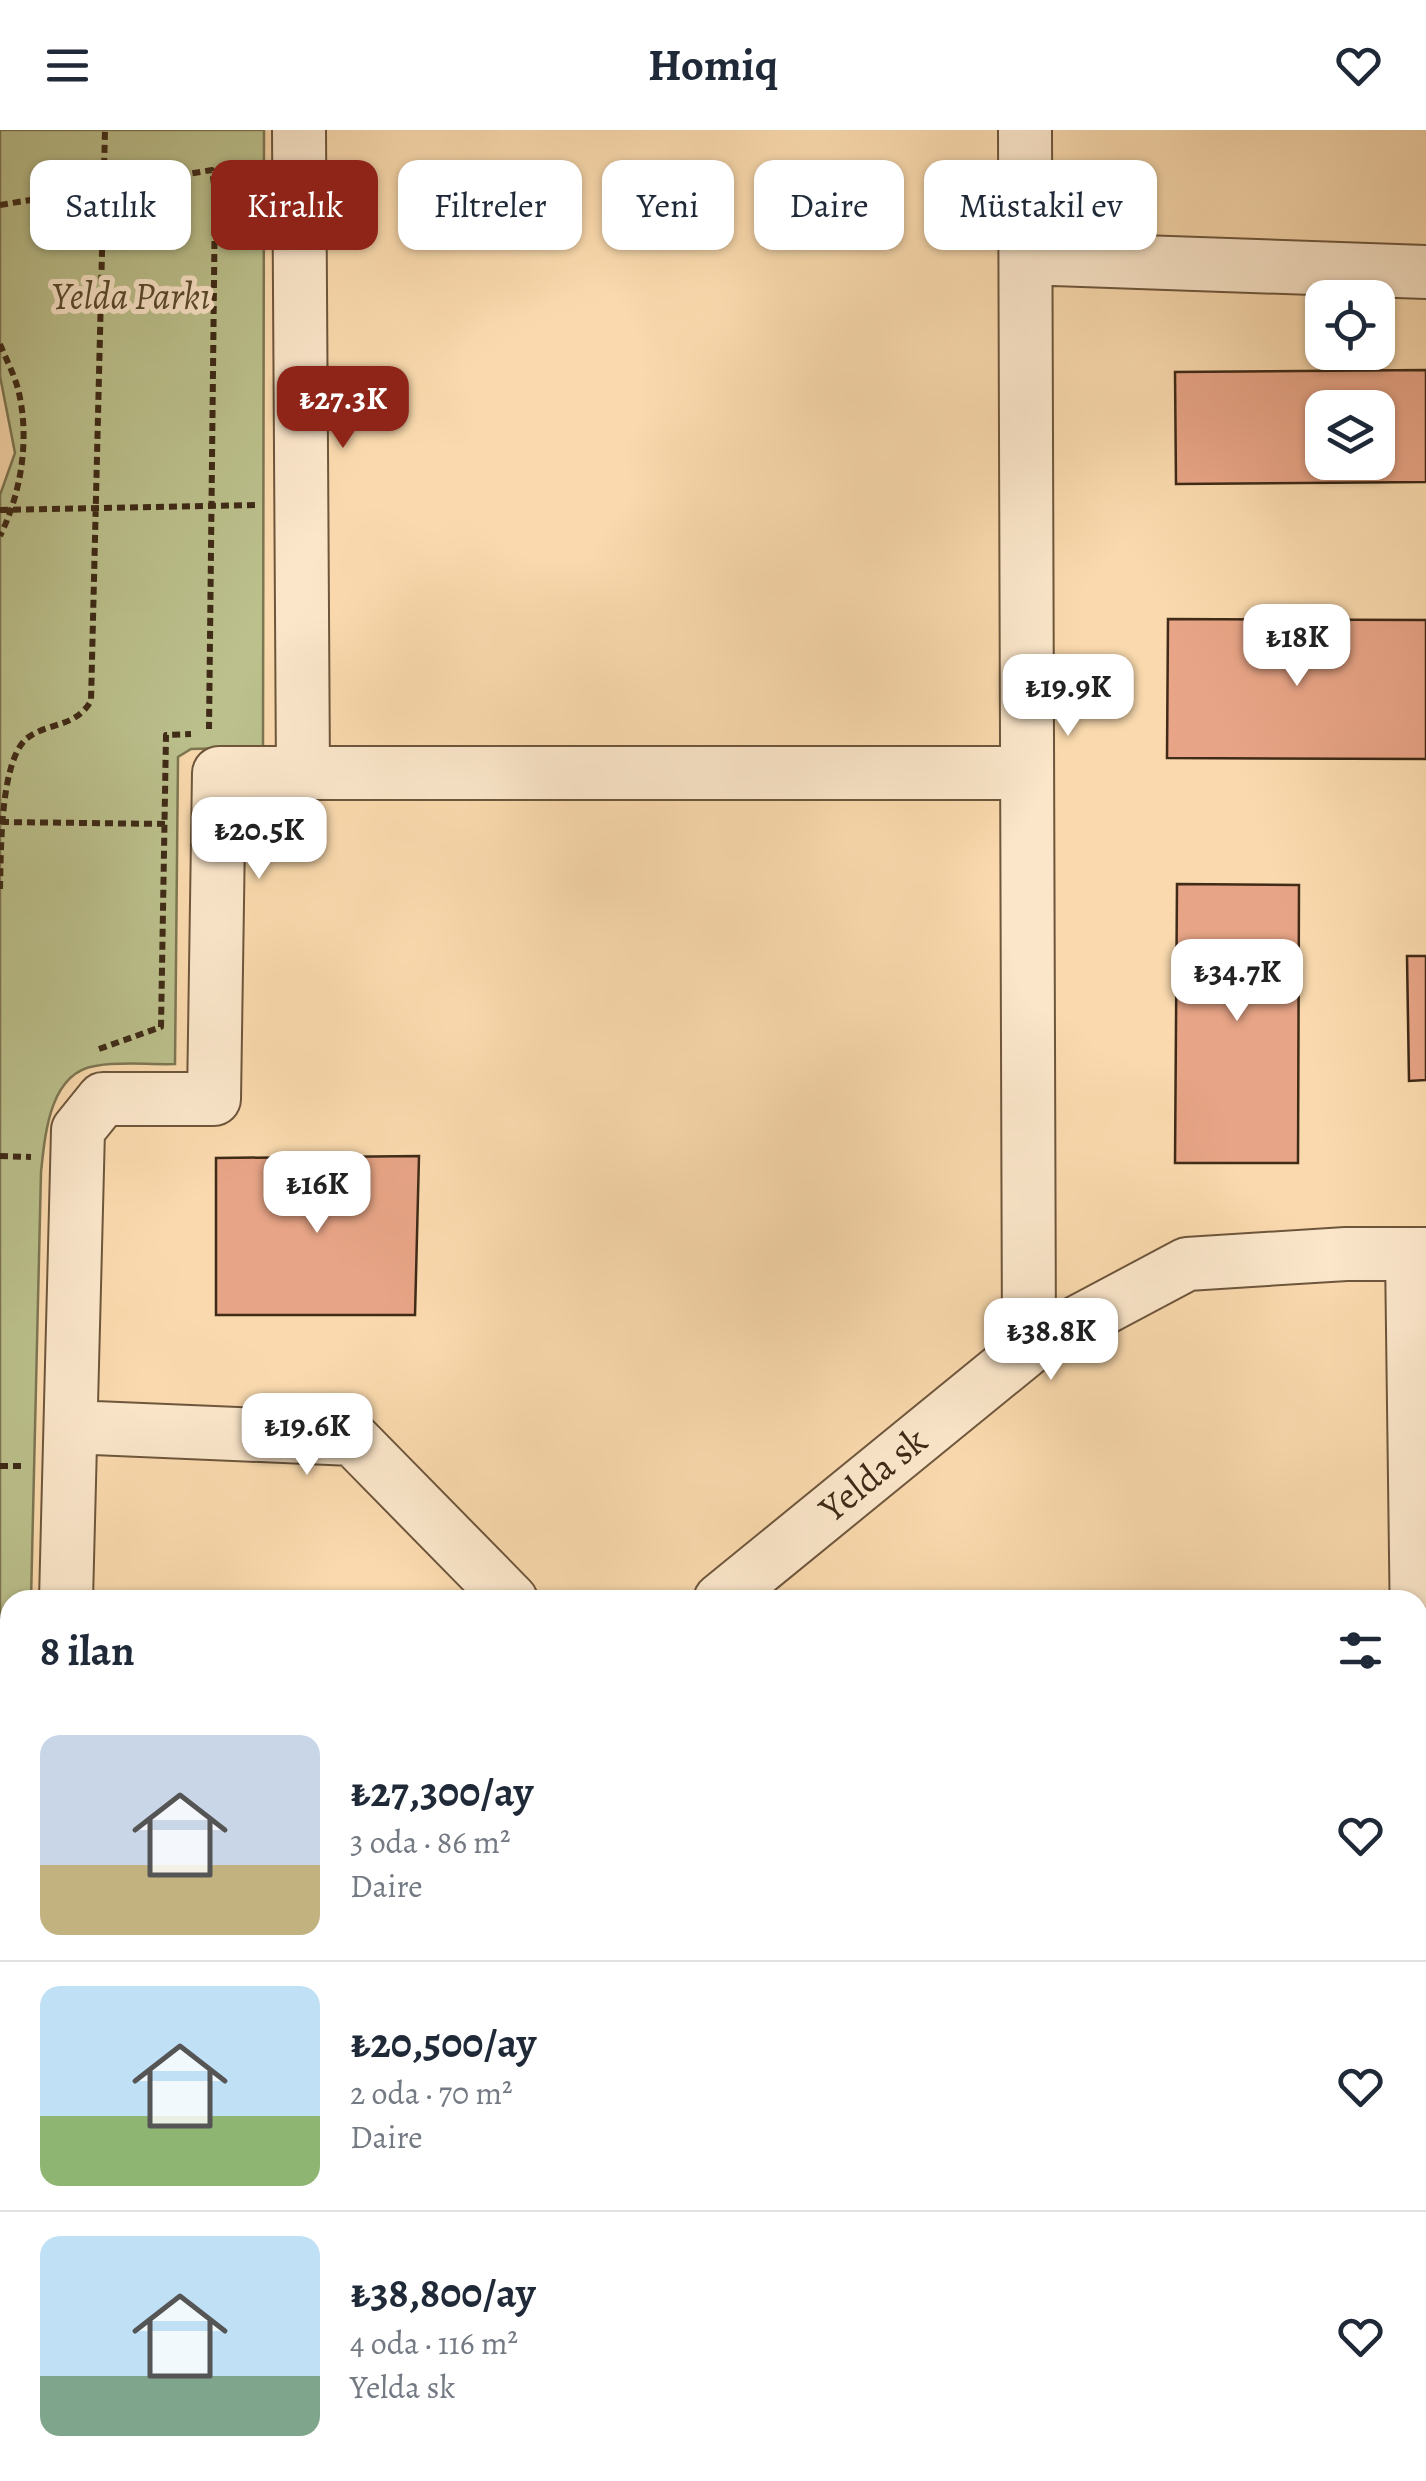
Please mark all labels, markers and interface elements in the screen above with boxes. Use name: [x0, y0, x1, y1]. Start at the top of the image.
text: Homiq: [648, 34, 778, 96]
icon: menu: [40, 38, 95, 93]
icon: heart: [1331, 38, 1386, 93]
chip: Satılık: [30, 160, 191, 250]
chip: Kiralık: [211, 160, 378, 250]
chip: Filtreler: [398, 160, 582, 250]
chip: Yeni: [602, 160, 734, 250]
chip: Daire: [754, 160, 904, 250]
chip: Müstakil ev: [924, 160, 1157, 250]
park label: Yelda Parkı: [52, 270, 210, 322]
map controls: [1305, 280, 1395, 480]
button: locate: [1305, 280, 1395, 370]
pin: ₺27.3K: [262, 366, 424, 451]
text: ₺27.3K: [299, 376, 387, 420]
button: layers: [1305, 390, 1395, 480]
pin: ₺18K: [1238, 604, 1356, 689]
text: ₺18K: [1265, 614, 1329, 658]
pin: ₺19.9K: [987, 654, 1149, 739]
text: ₺19.9K: [1025, 664, 1111, 708]
pin: ₺20.5K: [178, 797, 340, 882]
text: ₺20.5K: [214, 807, 304, 851]
pin: ₺34.7K: [1156, 939, 1318, 1024]
text: ₺34.7K: [1193, 949, 1281, 993]
pin: ₺16K: [258, 1151, 376, 1236]
text: ₺16K: [285, 1161, 349, 1205]
pin: ₺38.8K: [970, 1298, 1132, 1383]
text: ₺38.8K: [1006, 1308, 1096, 1352]
pin: ₺19.6K: [226, 1393, 388, 1478]
text: ₺19.6K: [264, 1403, 350, 1447]
street label: Yelda sk: [807, 1414, 938, 1534]
text: 8 ilan: [40, 1622, 135, 1679]
icon: filters: [1333, 1623, 1388, 1678]
text: ₺27,300/ay: [350, 1763, 533, 1820]
icon: home: [120, 1775, 240, 1895]
icon: heart: [1333, 1808, 1388, 1863]
text: 3 oda · 86 m²: [350, 1820, 510, 1864]
text: Daire: [350, 1864, 423, 1908]
text: ₺20,500/ay: [350, 2014, 536, 2071]
icon: home: [120, 2026, 240, 2146]
icon: heart: [1333, 2059, 1388, 2114]
text: 2 oda · 70 m²: [350, 2071, 513, 2115]
text: Daire: [350, 2115, 423, 2159]
text: ₺38,800/ay: [350, 2264, 535, 2321]
icon: home: [120, 2276, 240, 2396]
icon: heart: [1333, 2309, 1388, 2364]
text: 4 oda · 116 m²: [350, 2321, 518, 2365]
text: Yelda sk: [350, 2365, 455, 2409]

